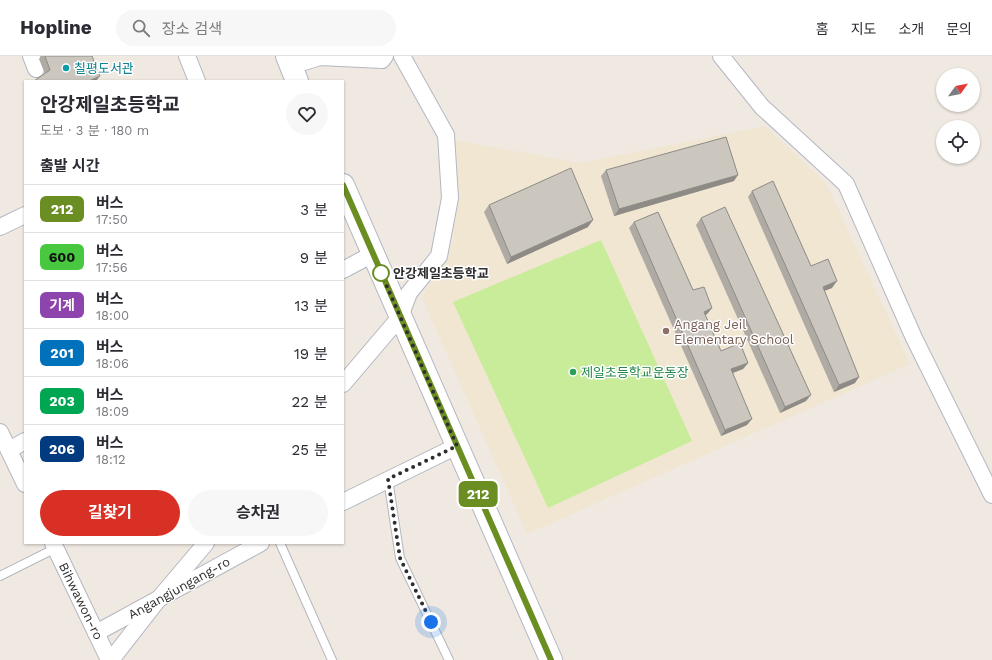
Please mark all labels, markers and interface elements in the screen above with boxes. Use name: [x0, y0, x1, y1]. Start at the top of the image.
search box: [116, 10, 396, 46]
text: Hopline: [20, 16, 92, 39]
icon: search: [130, 17, 152, 39]
text: 장소 검색: [162, 20, 222, 38]
text: 홈: [816, 21, 829, 37]
text: 지도: [851, 21, 876, 37]
text: 소개: [898, 21, 924, 37]
text: 문의: [946, 21, 972, 37]
place label: 칠평도서관: [74, 61, 134, 76]
marker: 칠평도서관: [61, 63, 71, 73]
north arrow: [936, 68, 980, 112]
map controls: [936, 68, 980, 164]
text: 안강제일초등학교: [40, 93, 180, 116]
button: heart: [286, 93, 328, 135]
button: locate: [936, 120, 980, 164]
text: 도보 · 3 분 · 180 m: [40, 123, 149, 138]
text: 출발 시간: [40, 157, 100, 175]
text: 버스: [96, 194, 124, 212]
text: 212: [51, 201, 73, 217]
text: 3 분: [300, 201, 328, 219]
text: 17:50: [96, 212, 128, 227]
text: 버스: [96, 242, 124, 260]
text: 600: [49, 249, 75, 265]
text: 9 분: [300, 249, 328, 267]
text: 17:56: [96, 260, 128, 275]
marker: 안강제일초등학교: [372, 264, 390, 282]
place label: 안강제일초등학교: [393, 266, 489, 281]
text: 버스: [96, 290, 124, 308]
text: 기계: [49, 297, 75, 313]
text: 13 분: [294, 297, 328, 315]
text: 18:00: [96, 308, 129, 323]
place label: Angang Jeil Elementary School: [674, 317, 794, 347]
marker: Angang Jeil Elementary School: [661, 326, 671, 336]
text: 버스: [96, 338, 124, 356]
text: 201: [50, 345, 74, 361]
text: 19 분: [294, 345, 328, 363]
text: 18:06: [96, 356, 129, 371]
place label: 제일초등학교운동장: [581, 365, 689, 380]
marker: 제일초등학교운동장: [568, 367, 578, 377]
text: 버스: [96, 386, 124, 404]
text: 203: [49, 393, 75, 409]
text: 22 분: [292, 393, 328, 411]
text: 18:09: [96, 404, 129, 419]
text: 버스: [96, 434, 124, 452]
text: 206: [49, 441, 75, 457]
text: 25 분: [292, 441, 328, 459]
text: 18:12: [96, 452, 126, 467]
line badge: 212: [455, 481, 501, 507]
text: 212: [467, 486, 489, 502]
button: 길찾기: [40, 490, 180, 536]
button: 승차권: [188, 490, 328, 536]
street label: Angangjungang-ro: [125, 554, 233, 622]
street label: Bihwawon-ro: [56, 560, 106, 642]
your location: [421, 612, 441, 632]

